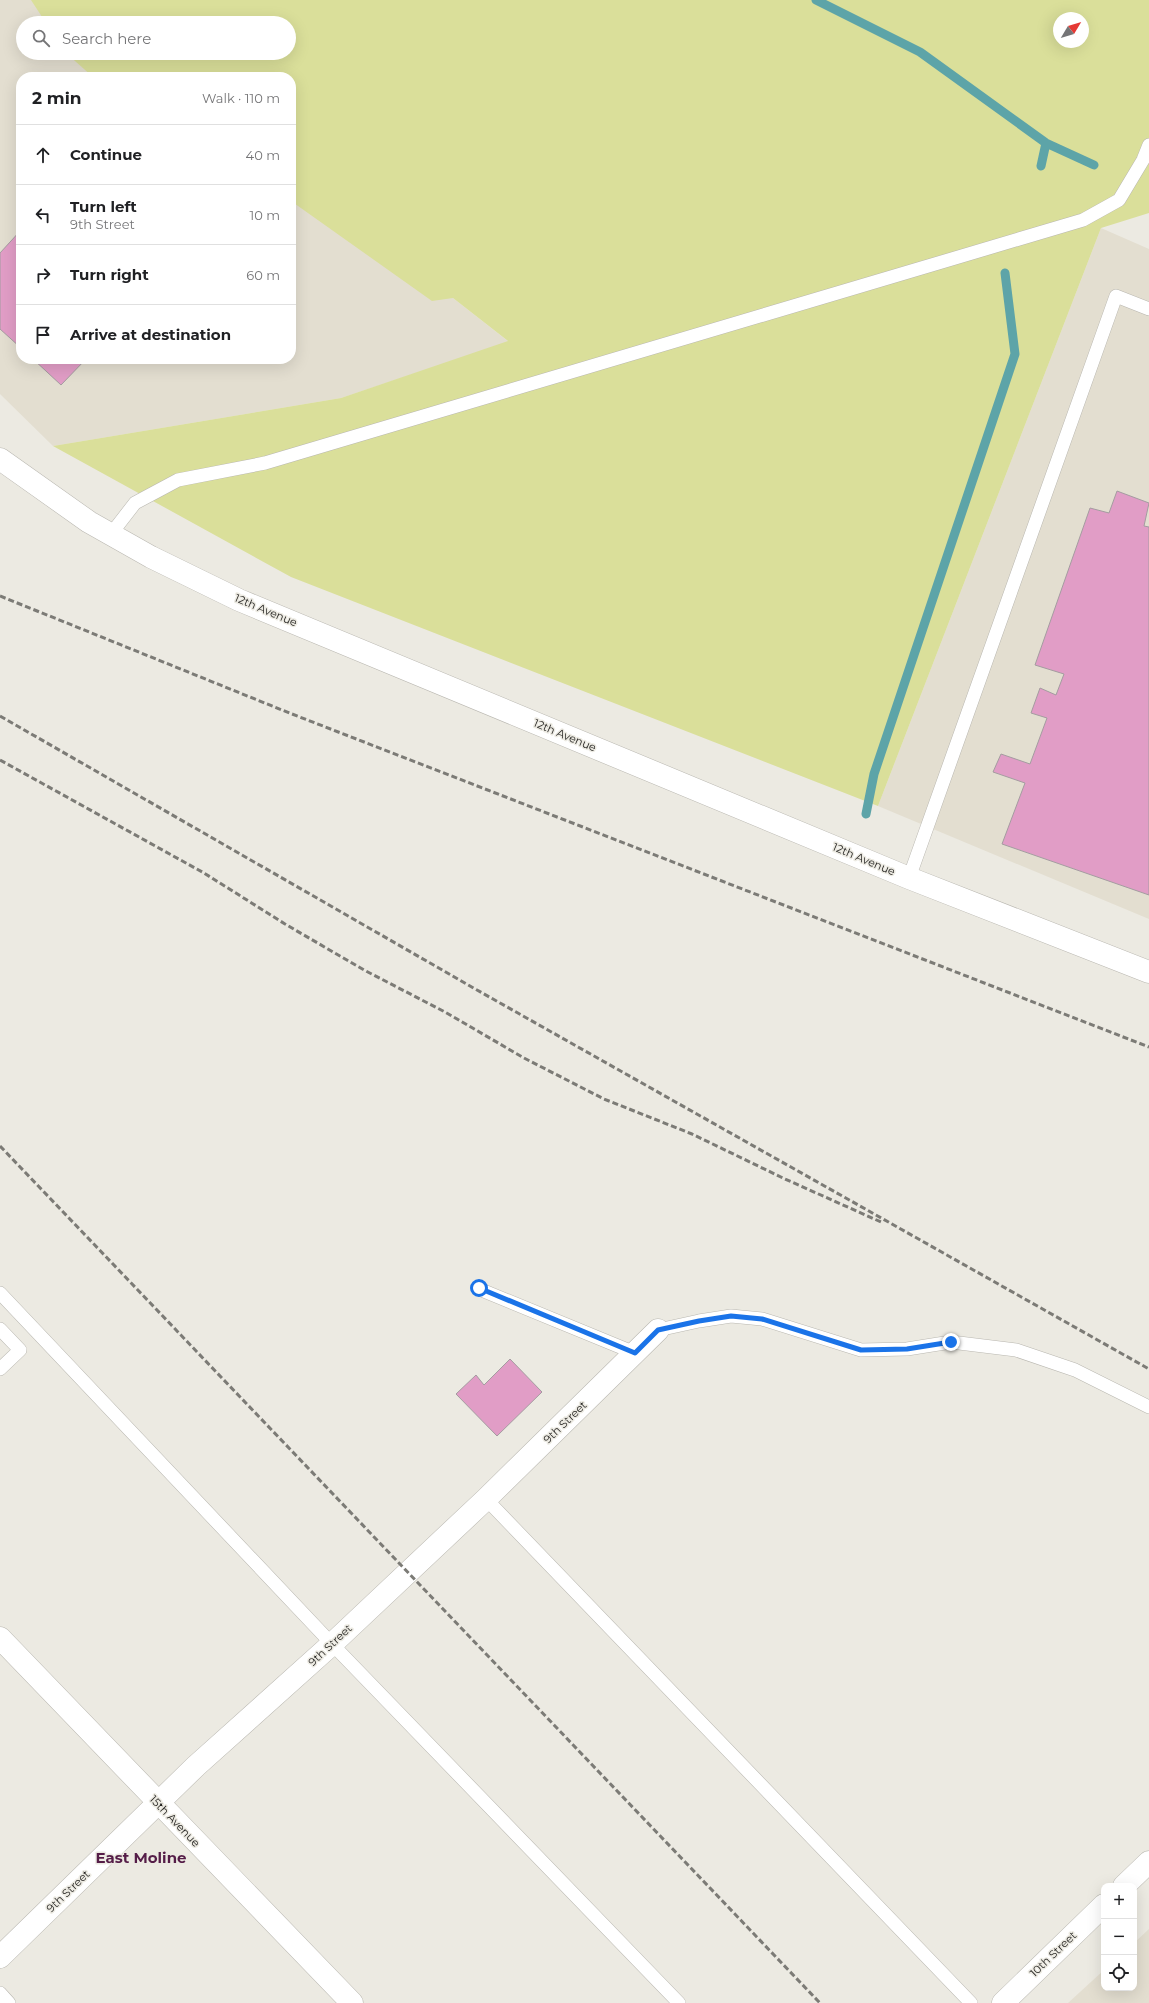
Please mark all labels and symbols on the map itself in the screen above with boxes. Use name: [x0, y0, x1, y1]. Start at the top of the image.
north arrow: [1053, 12, 1089, 48]
street label: 12th Avenue: [233, 591, 300, 630]
street label: 12th Avenue: [532, 716, 599, 755]
street label: 12th Avenue: [831, 840, 898, 879]
route start: [470, 1279, 488, 1297]
route end: [942, 1333, 960, 1351]
street label: 9th Street: [540, 1398, 590, 1446]
street label: 9th Street: [305, 1621, 355, 1669]
street label: 15th Avenue: [147, 1792, 203, 1850]
district label: East Moline: [95, 1848, 187, 1867]
street label: 9th Street: [43, 1867, 93, 1915]
street label: 10th Street: [1027, 1928, 1080, 1980]

